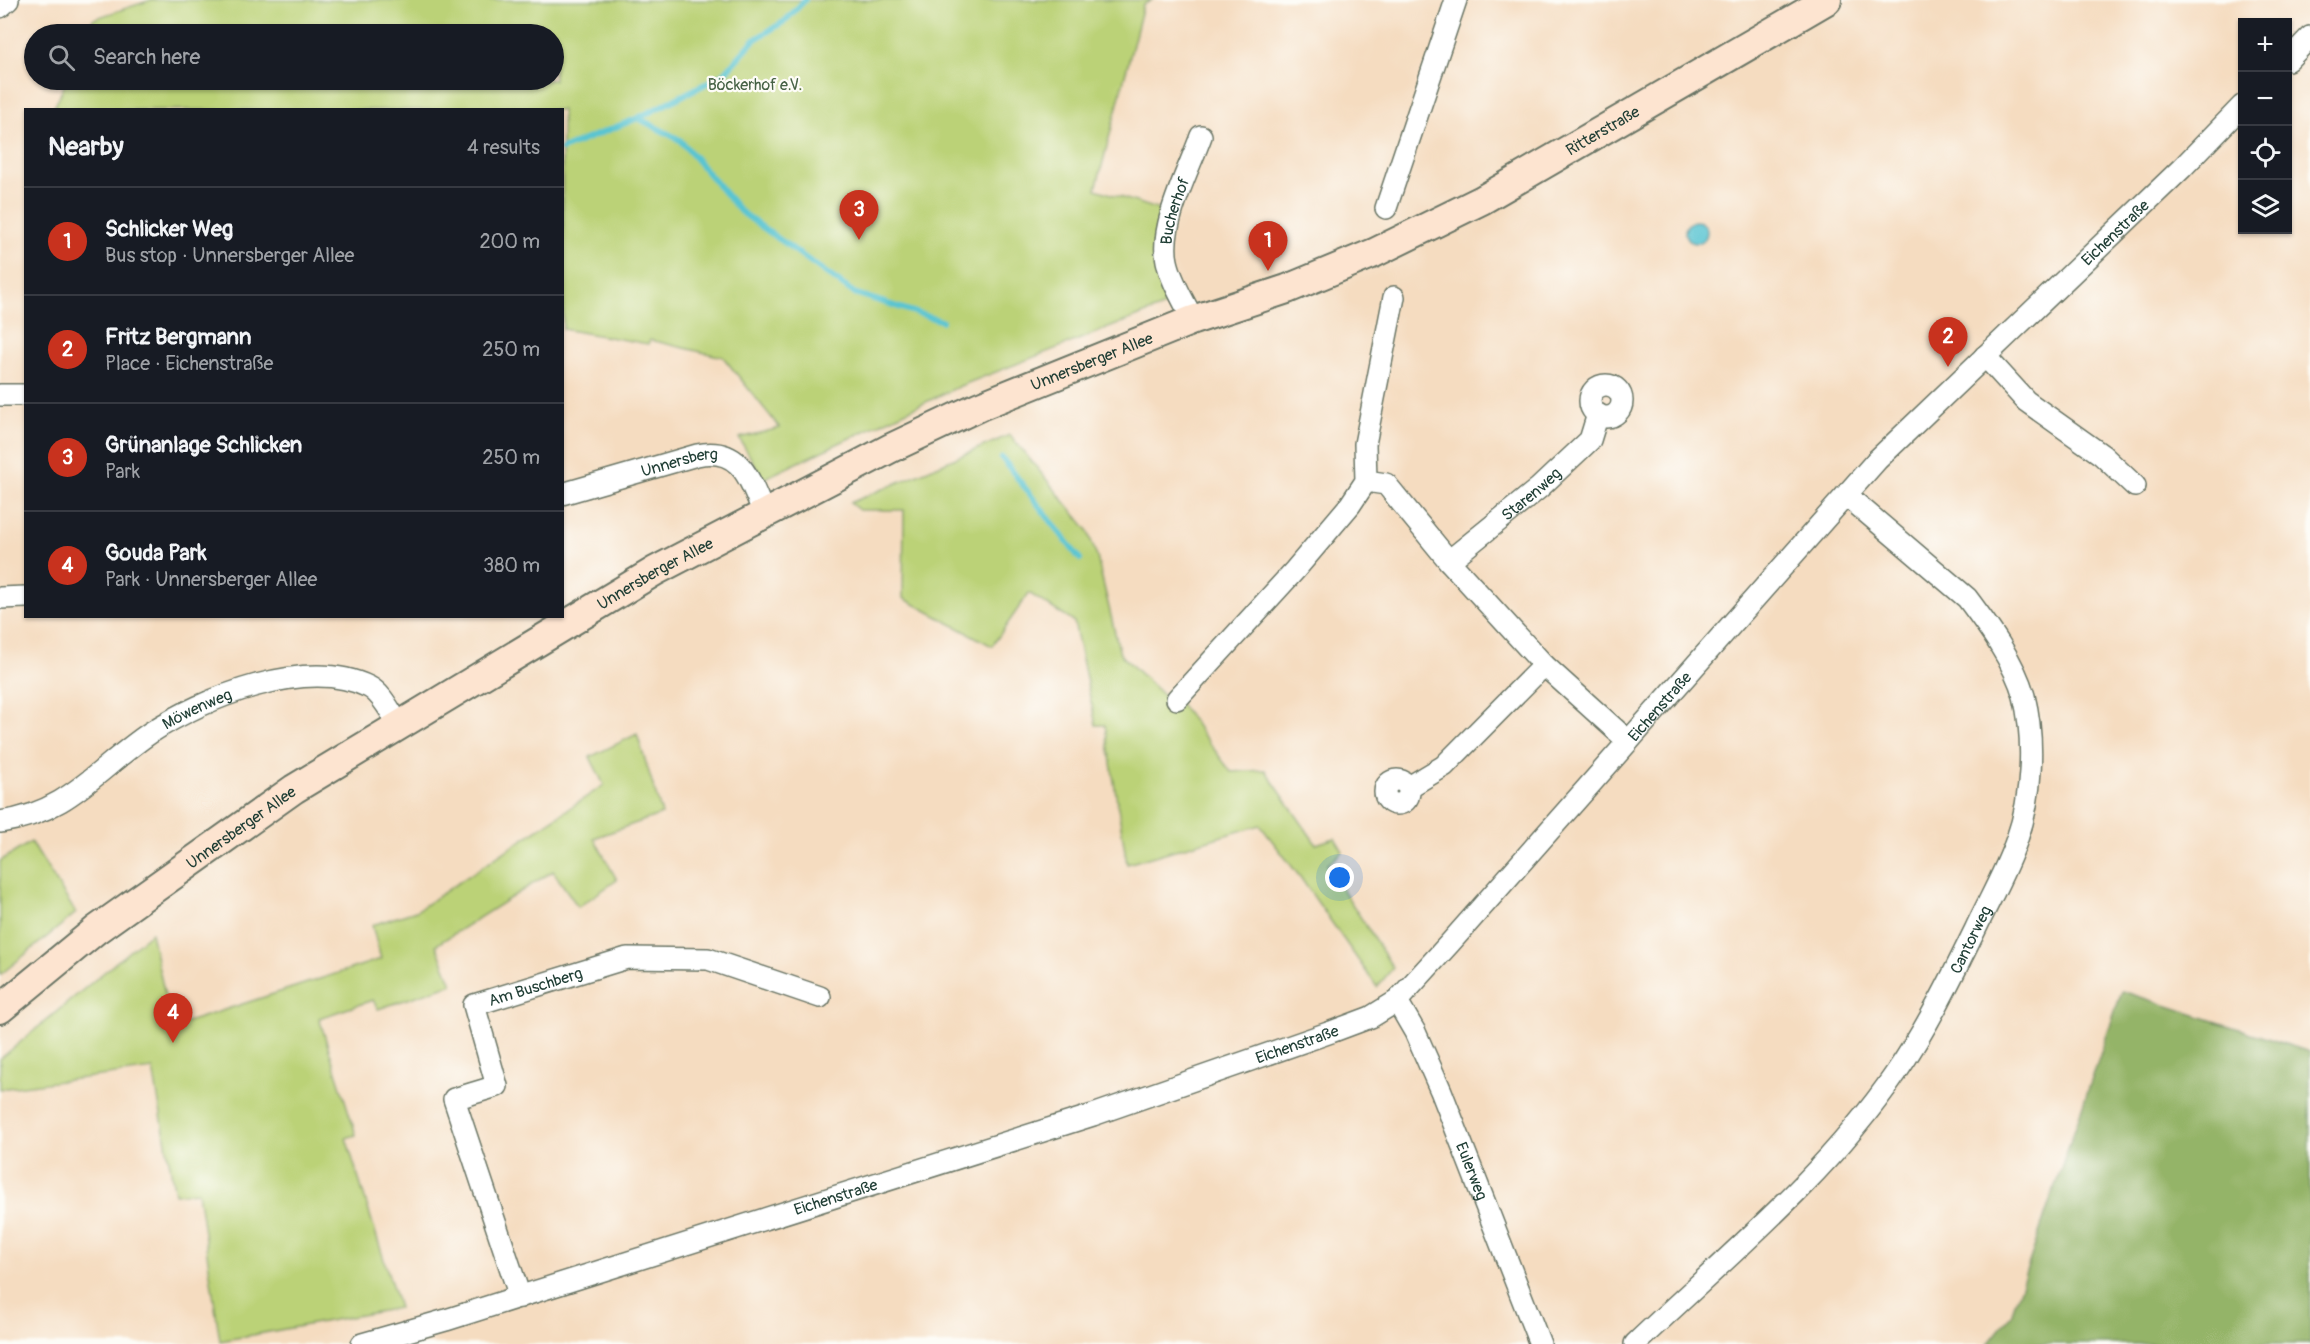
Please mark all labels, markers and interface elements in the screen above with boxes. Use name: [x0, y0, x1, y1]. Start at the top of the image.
map controls: [2238, 18, 2292, 234]
button: +: [2238, 18, 2292, 72]
search box: [24, 24, 564, 90]
icon: search: [45, 41, 78, 74]
text: Search here: [93, 43, 200, 71]
button: −: [2238, 72, 2292, 126]
park label: Böckerhof e.V.: [708, 75, 802, 95]
street label: Ritterstraße: [1562, 102, 1644, 160]
button: locate: [2238, 126, 2292, 180]
text: Nearby: [48, 131, 124, 163]
text: 4 results: [467, 135, 540, 160]
street label: Bucherhof: [1157, 174, 1195, 245]
button: layers: [2238, 180, 2292, 234]
pin: 3: [840, 190, 878, 240]
street label: Eichenstraße: [2077, 196, 2154, 270]
text: Schlicker Weg: [105, 215, 233, 243]
pin: 1: [1248, 222, 1288, 271]
text: 1: [64, 229, 71, 254]
text: 200 m: [479, 229, 540, 254]
text: Bus stop · Unnersberger Allee: [105, 243, 354, 268]
pin: 2: [1928, 318, 1968, 367]
text: Fritz Bergmann: [105, 323, 251, 351]
street label: Unnersberger Allee: [1028, 328, 1156, 395]
text: 2: [62, 337, 73, 362]
text: 250 m: [482, 337, 540, 362]
text: Place · Eichenstraße: [105, 351, 273, 376]
text: Grünanlage Schlicken: [105, 431, 302, 459]
street label: Unnersberg: [639, 444, 719, 482]
text: 3: [62, 445, 73, 470]
text: 250 m: [482, 445, 540, 470]
text: Park: [105, 459, 140, 484]
street label: Starenweg: [1498, 464, 1566, 525]
street label: Unnersberger Allee: [594, 533, 717, 615]
text: Gouda Park: [105, 539, 207, 567]
text: 4: [62, 553, 73, 578]
text: 380 m: [483, 553, 540, 578]
text: Park · Unnersberger Allee: [105, 567, 317, 592]
street label: Eichenstraße: [1624, 668, 1696, 746]
street label: Möwenweg: [159, 685, 235, 734]
street label: Unnersberger Allee: [183, 782, 300, 874]
your location: [1325, 863, 1354, 892]
street label: Cantorweg: [1946, 903, 1996, 977]
street label: Am Buschberg: [486, 963, 585, 1011]
pin: 4: [154, 994, 192, 1043]
street label: Eichenstraße: [1253, 1021, 1342, 1069]
street label: Eulerweg: [1451, 1139, 1492, 1203]
street label: Eichenstraße: [792, 1175, 880, 1220]

